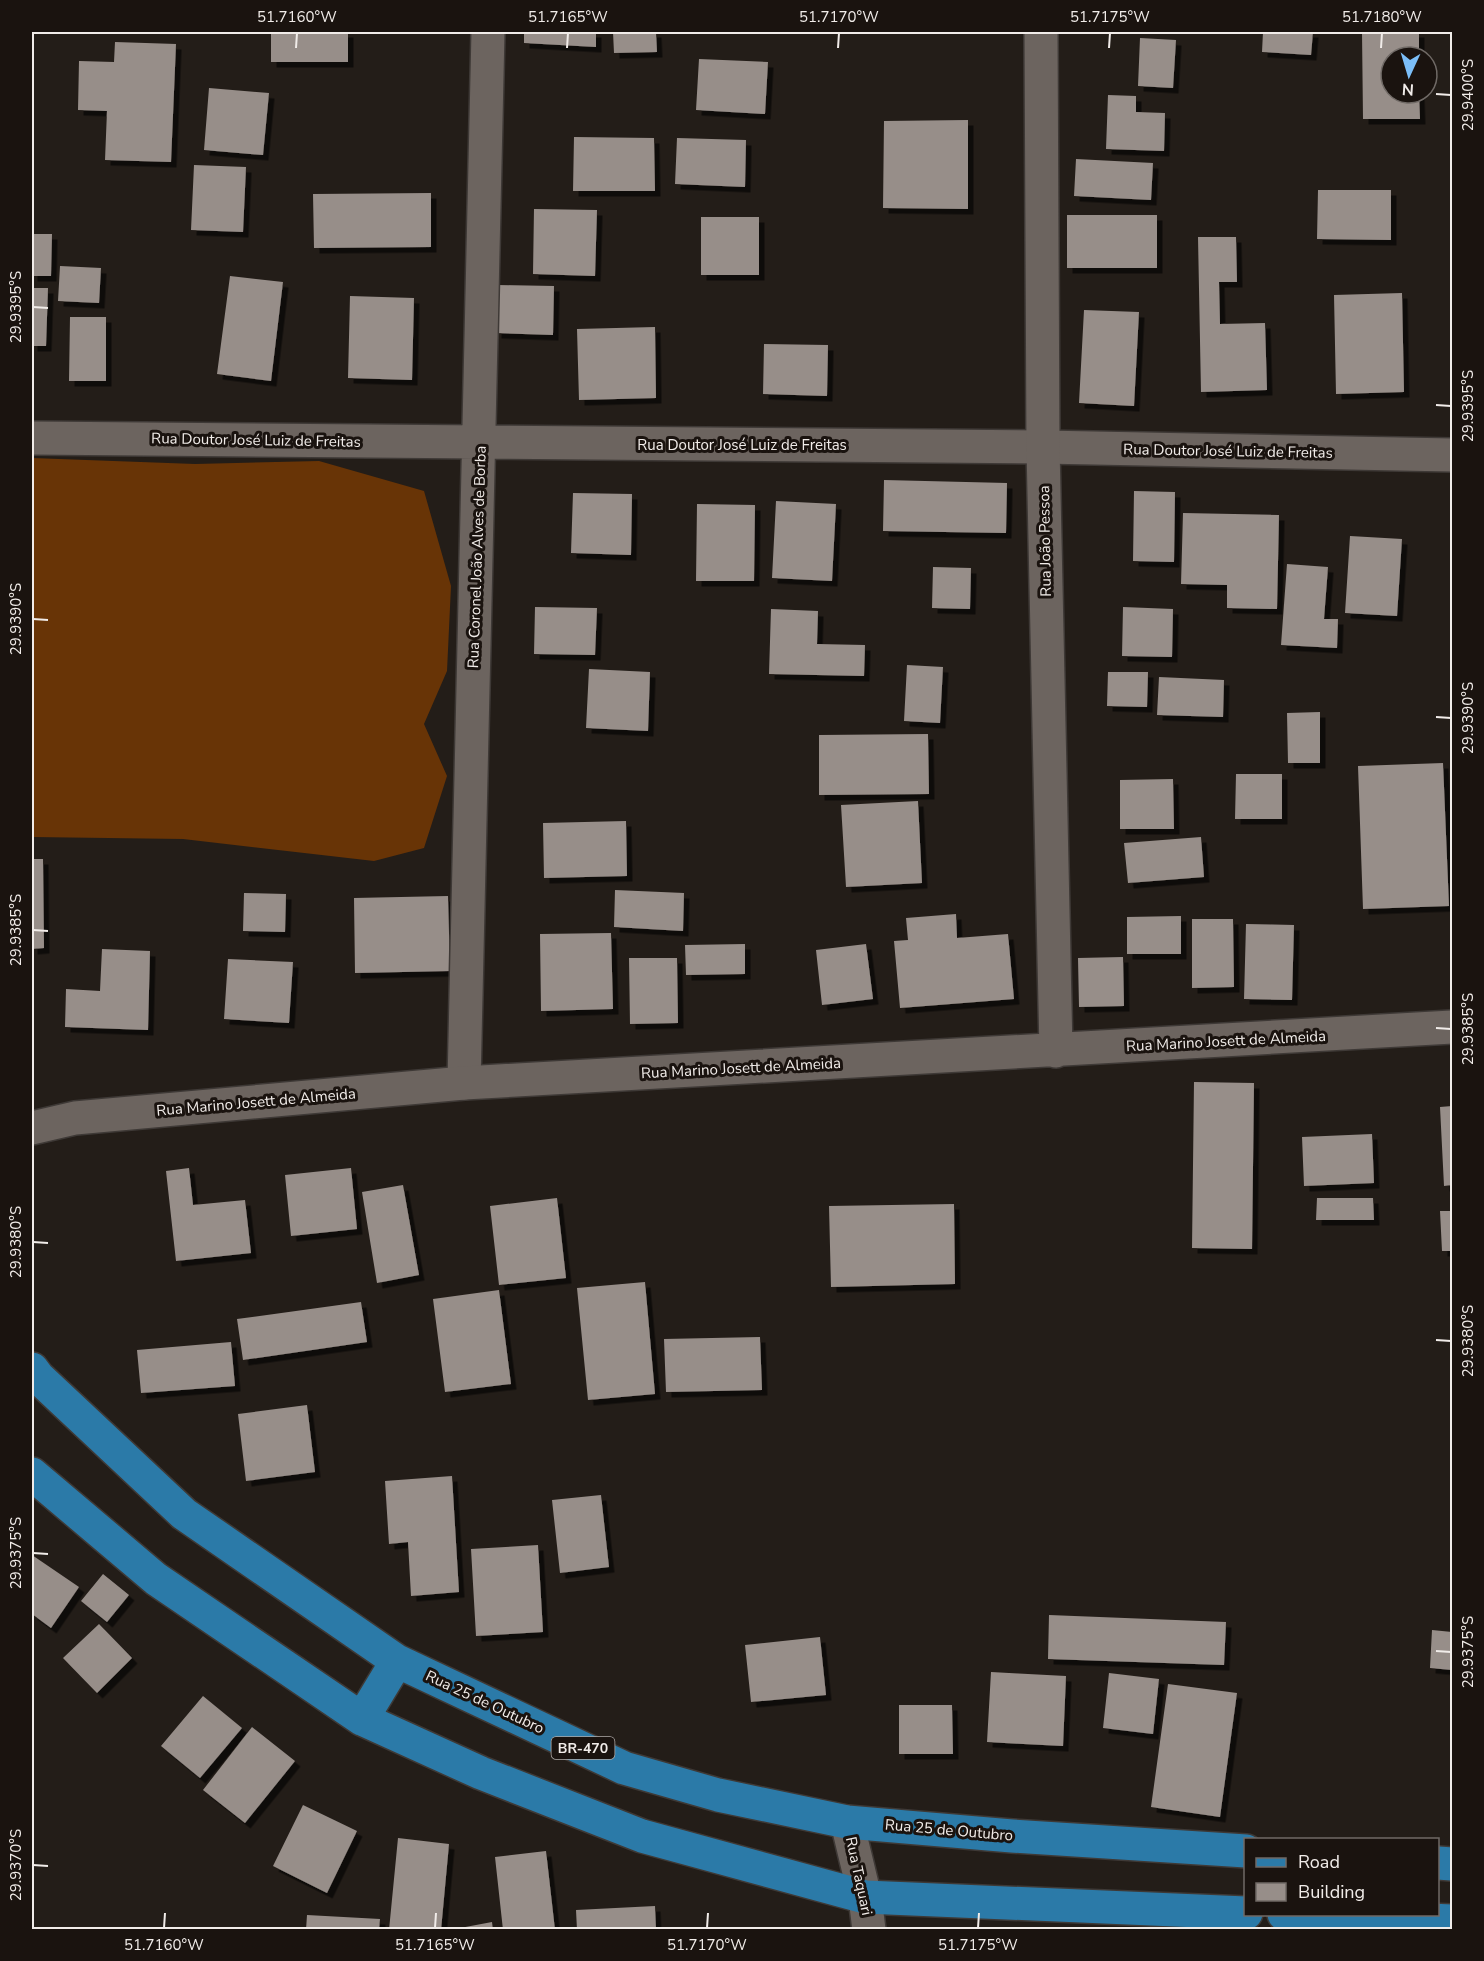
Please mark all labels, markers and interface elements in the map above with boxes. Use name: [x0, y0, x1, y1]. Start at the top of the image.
text: 51.7160°W: [257, 7, 337, 27]
text: 51.7165°W: [528, 7, 608, 27]
text: 51.7170°W: [799, 7, 879, 27]
text: 51.7175°W: [1070, 7, 1150, 27]
text: 51.7180°W: [1342, 7, 1422, 27]
north arrow: [1379, 45, 1439, 105]
text: 29.9400°S: [1458, 59, 1478, 131]
text: N: [1401, 78, 1415, 100]
text: 29.9395°S: [6, 271, 26, 343]
text: 29.9395°S: [1458, 370, 1478, 442]
street label: Rua Doutor José Luiz de Freitas: [151, 428, 361, 452]
street label: Rua Doutor José Luiz de Freitas: [637, 435, 847, 455]
street label: Rua Doutor José Luiz de Freitas: [1123, 439, 1333, 463]
street label: Rua Coronel João Alves de Borba: [463, 445, 491, 669]
street label: Rua João Pessoa: [1034, 485, 1056, 597]
text: 29.9390°S: [6, 583, 26, 655]
text: 29.9390°S: [1458, 682, 1478, 754]
text: 29.9385°S: [6, 894, 26, 966]
text: 29.9385°S: [1458, 993, 1478, 1065]
street label: Rua Marino Josett de Almeida: [1126, 1026, 1326, 1056]
street label: Rua Marino Josett de Almeida: [641, 1053, 841, 1083]
street label: Rua Marino Josett de Almeida: [155, 1083, 357, 1121]
text: 29.9380°S: [6, 1206, 26, 1278]
text: 29.9380°S: [1458, 1305, 1478, 1377]
text: 29.9375°S: [6, 1517, 26, 1589]
text: 29.9375°S: [1458, 1616, 1478, 1688]
street label: Rua 25 de Outubro: [422, 1666, 548, 1738]
road number: BR-470: [552, 1737, 614, 1759]
street label: Rua 25 de Outubro: [884, 1814, 1014, 1846]
text: 29.9370°S: [6, 1829, 26, 1901]
street label: Rua Taquari: [841, 1835, 877, 1917]
legend: [1244, 1838, 1439, 1916]
text: Road: [1298, 1850, 1340, 1874]
text: Building: [1298, 1880, 1365, 1904]
text: 51.7160°W: [124, 1935, 204, 1955]
text: 51.7165°W: [395, 1935, 475, 1955]
text: 51.7170°W: [667, 1935, 747, 1955]
text: 51.7175°W: [938, 1935, 1018, 1955]

